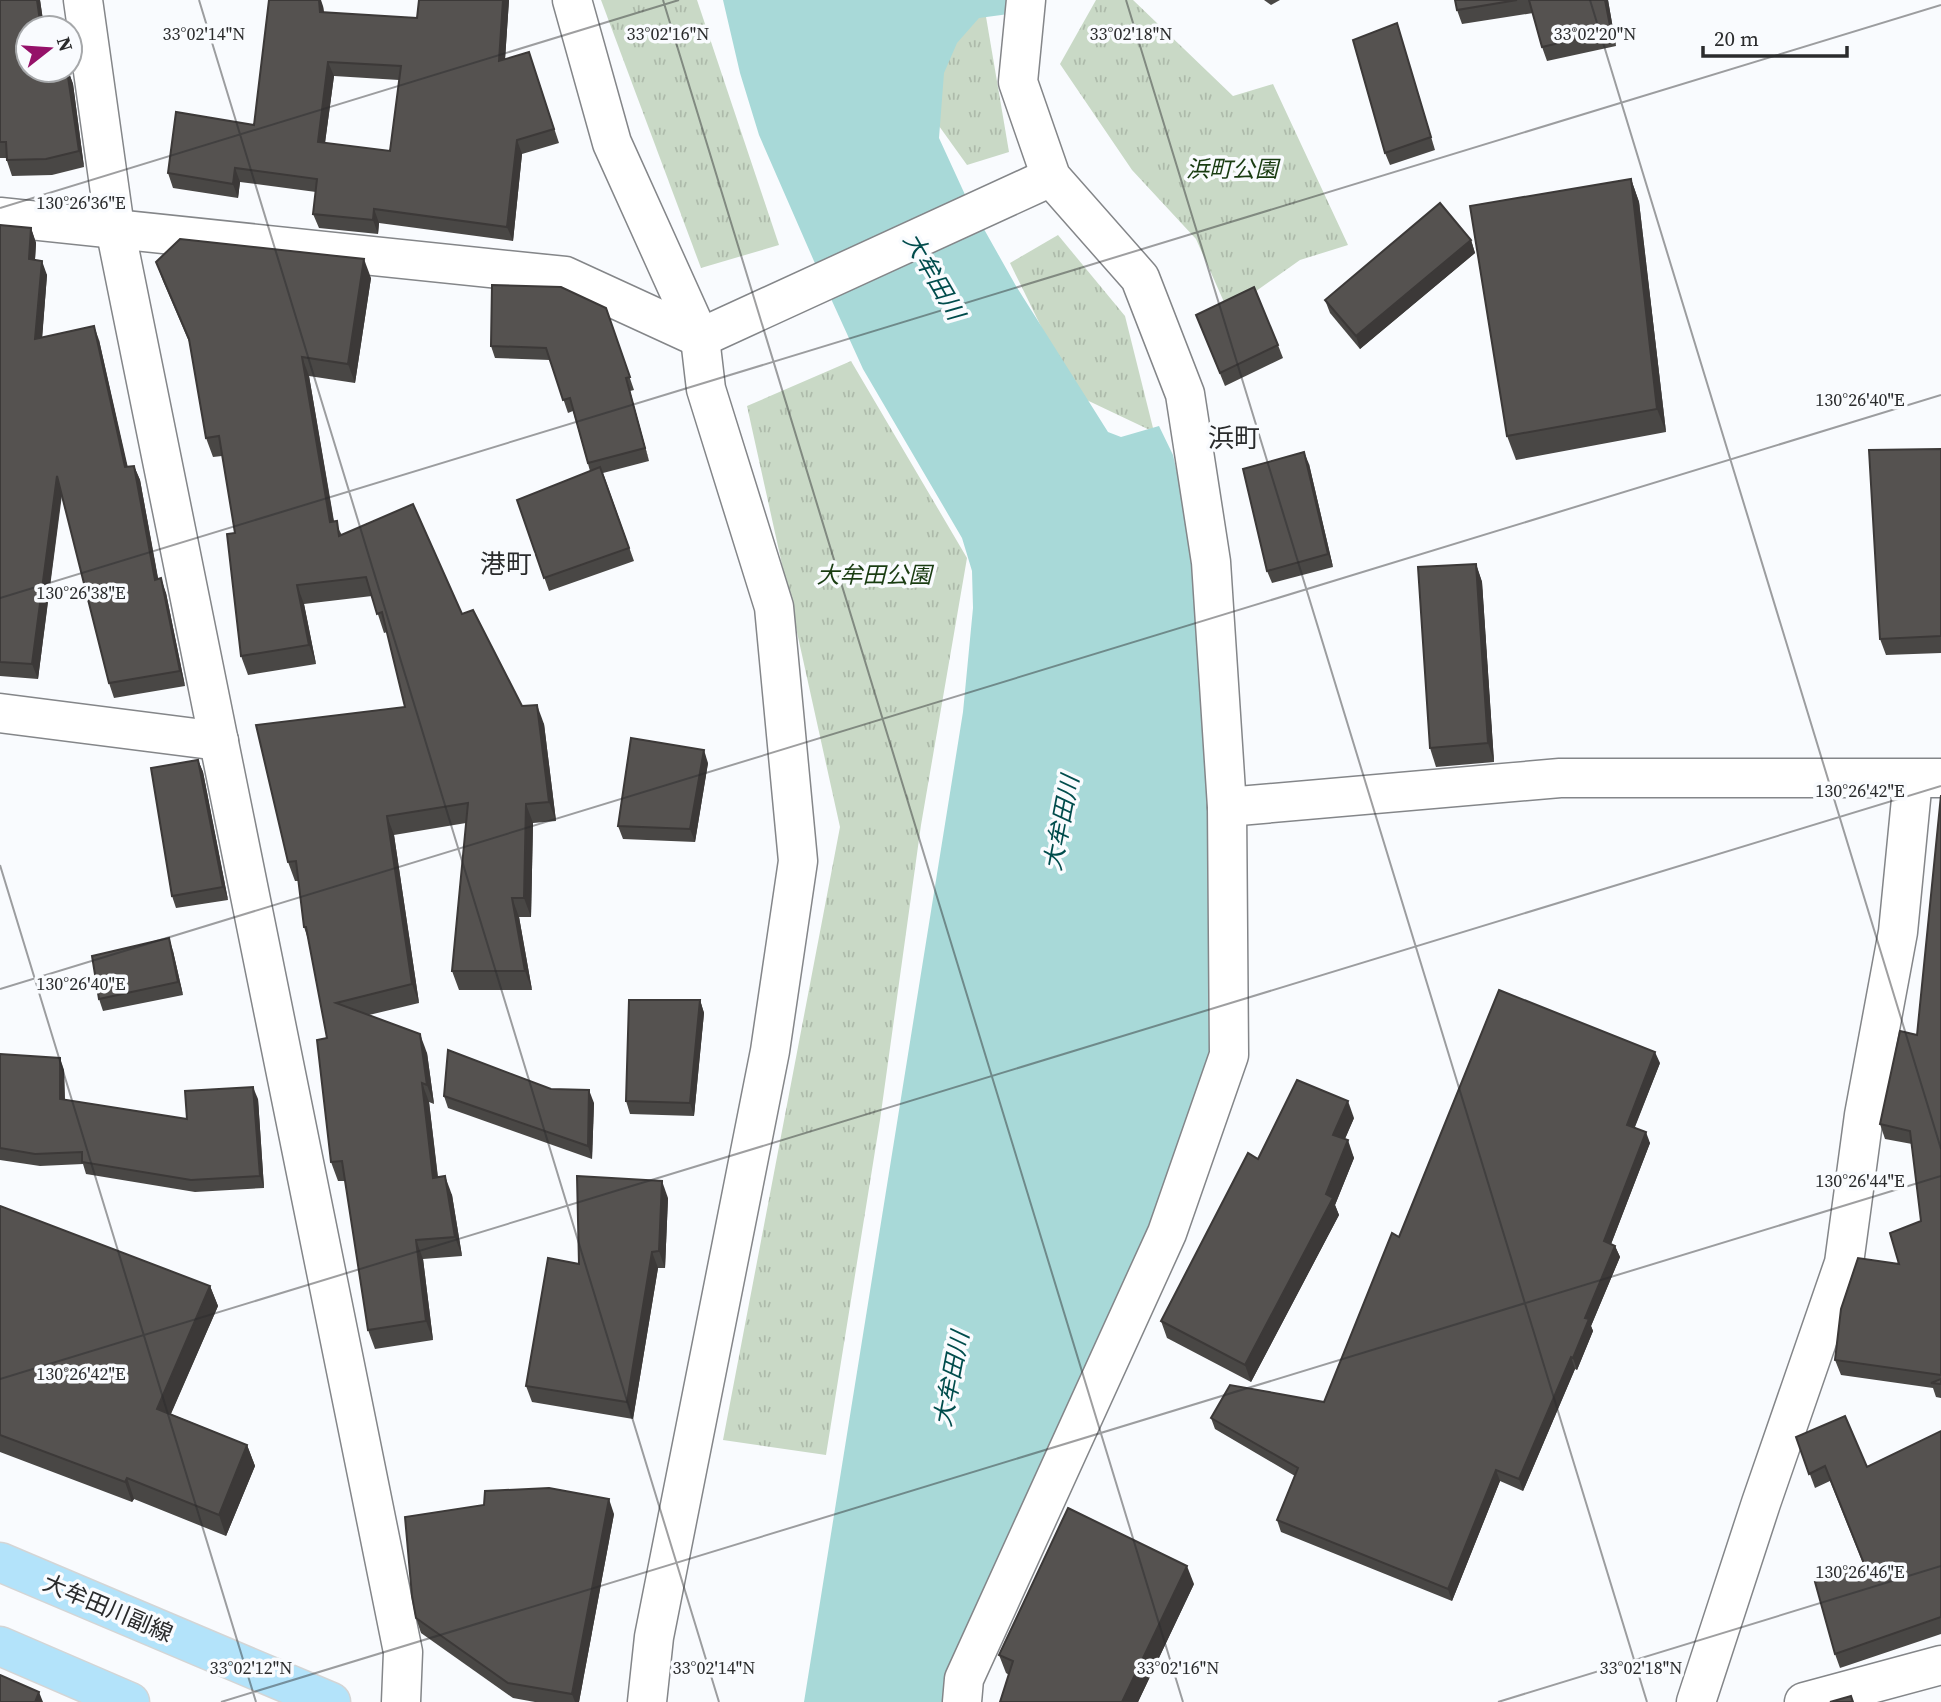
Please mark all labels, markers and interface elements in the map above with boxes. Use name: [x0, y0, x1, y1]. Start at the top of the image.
north arrow: [14, 14, 84, 84]
scale bar: [1703, 14, 1846, 58]
text: 33°02'14"N: [163, 21, 245, 46]
text: 33°02'16"N: [627, 21, 709, 46]
text: 33°02'18"N: [1090, 21, 1172, 46]
text: 33°02'20"N: [1554, 21, 1636, 46]
text: 20 m: [1714, 24, 1759, 53]
text: N: [51, 34, 80, 55]
park label: 浜町公園: [1186, 153, 1281, 185]
text: 130°26'36"E: [36, 190, 126, 215]
water label: 大牟田川: [896, 226, 974, 328]
text: 130°26'40"E: [1815, 387, 1905, 412]
district label: 浜町: [1208, 420, 1260, 456]
district label: 港町: [480, 546, 532, 582]
park label: 大牟田公園: [817, 559, 935, 591]
text: 130°26'38"E: [36, 580, 126, 605]
water label: 大牟田川: [1036, 770, 1087, 873]
text: 130°26'42"E: [1815, 778, 1905, 803]
text: 130°26'40"E: [36, 971, 126, 996]
text: 130°26'44"E: [1815, 1168, 1905, 1193]
water label: 大牟田川: [926, 1326, 977, 1429]
text: 130°26'42"E: [36, 1361, 126, 1386]
text: 130°26'46"E: [1815, 1559, 1905, 1584]
street label: 大牟田川副線: [38, 1566, 178, 1650]
text: 33°02'12"N: [210, 1655, 292, 1680]
text: 33°02'14"N: [673, 1655, 755, 1680]
text: 33°02'16"N: [1137, 1655, 1219, 1680]
text: 33°02'18"N: [1600, 1655, 1682, 1680]

